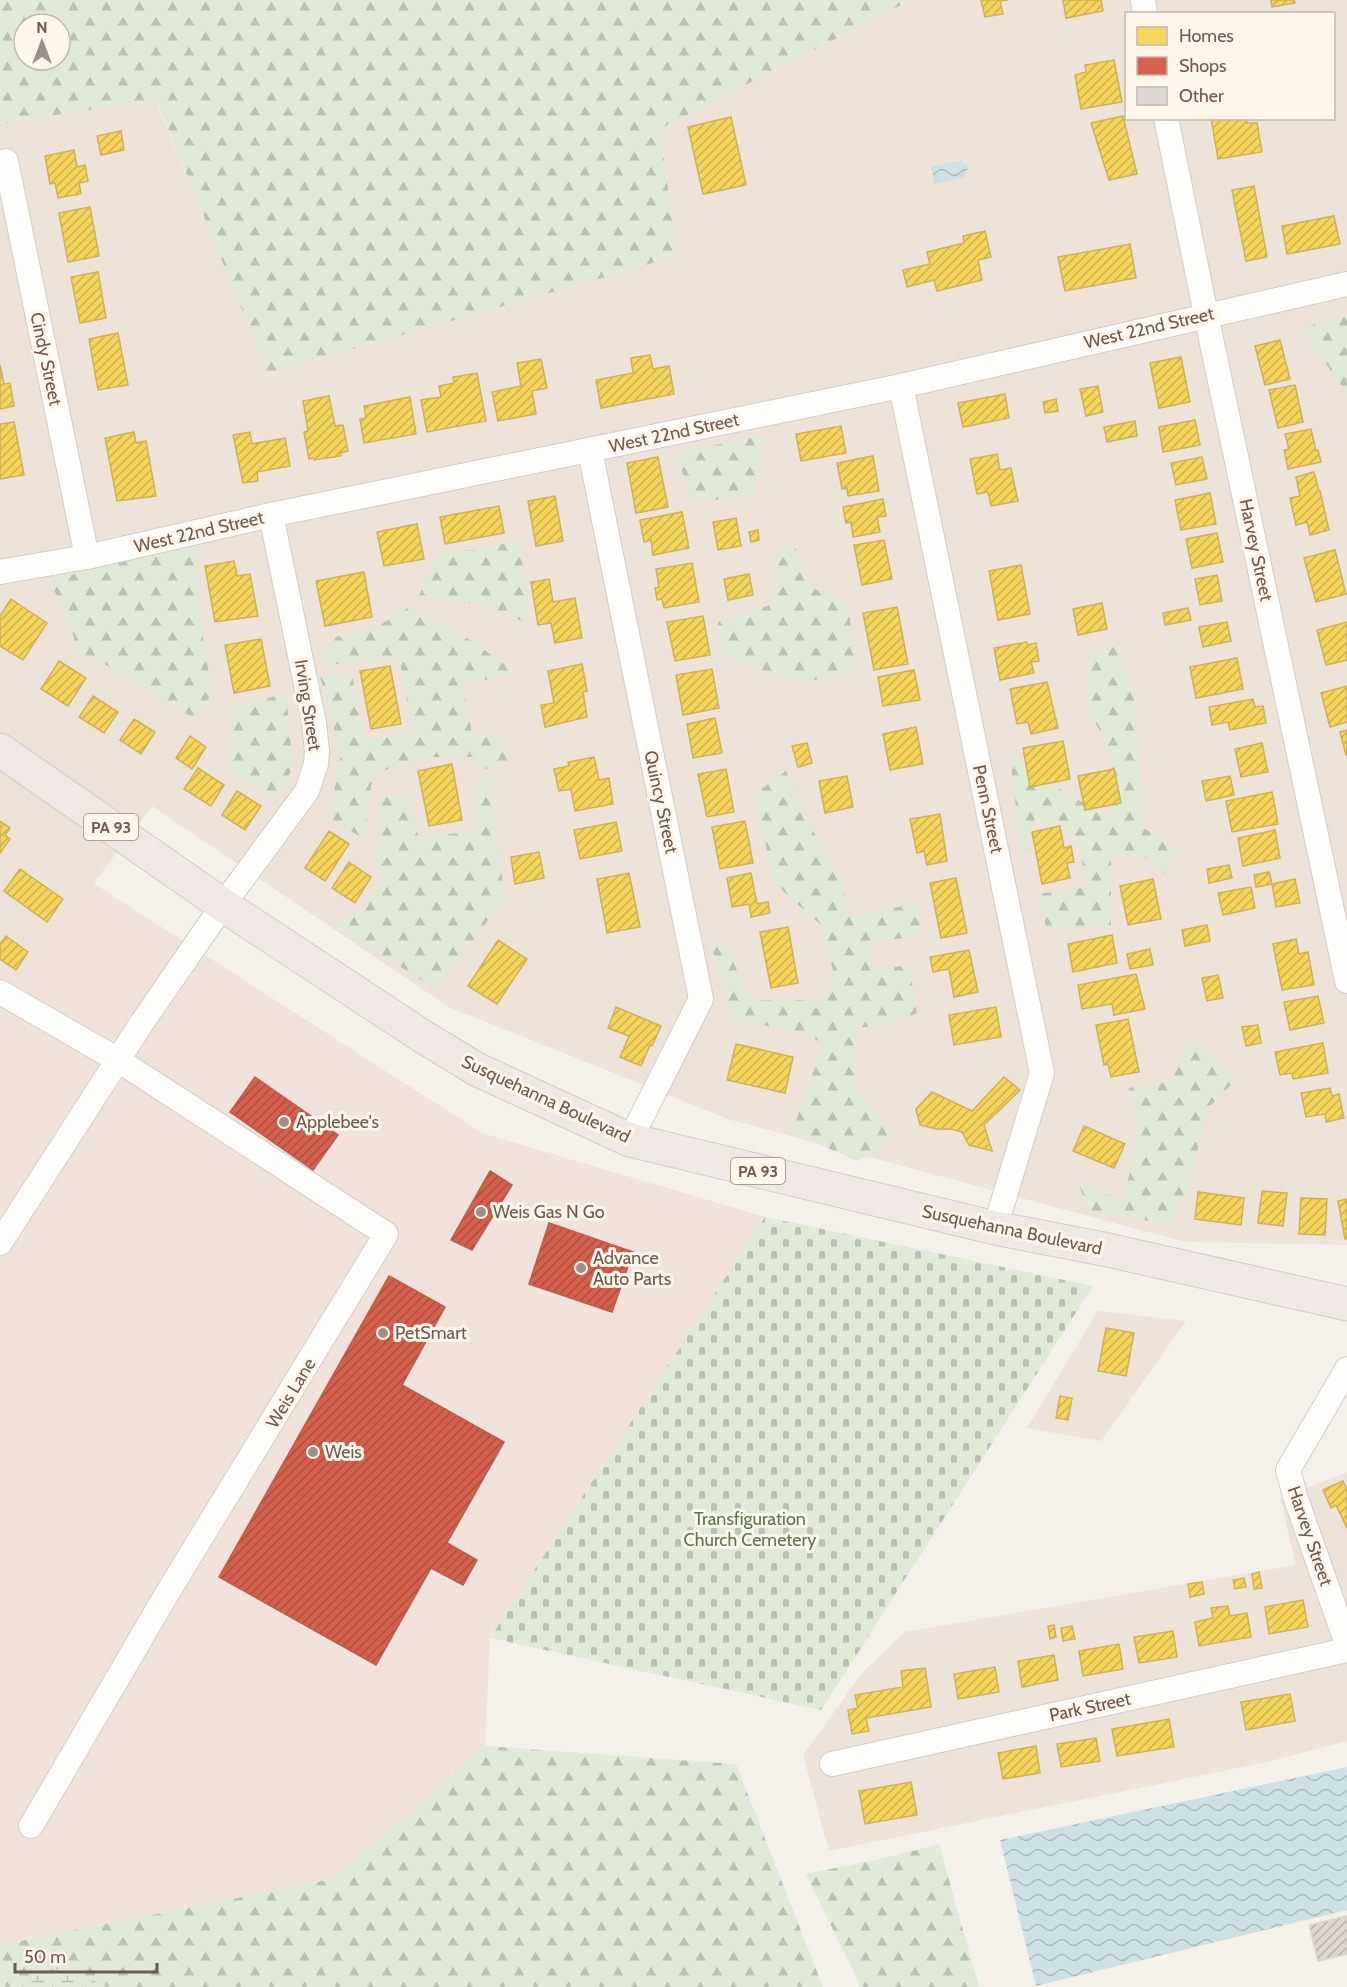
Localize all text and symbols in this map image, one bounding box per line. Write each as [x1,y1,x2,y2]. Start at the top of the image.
north arrow [12,12,72,72]
legend [1125,12,1335,120]
text: N [36,18,48,37]
text: Homes [1179,25,1234,47]
text: Shops [1179,55,1227,77]
text: Other [1179,85,1224,107]
street label: West 22nd Street [1082,302,1216,354]
street label: Cindy Street [25,310,67,408]
street label: West 22nd Street [607,408,741,458]
street label: Harvey Street [1234,497,1278,603]
street label: West 22nd Street [132,506,266,558]
street label: Irving Street [290,658,326,752]
street label: Quincy Street [639,749,683,855]
street label: Penn Street [968,763,1008,855]
road number: PA 93 [84,814,138,840]
street label: Susquehanna Boulevard [458,1050,634,1148]
place label: Applebee's [296,1111,379,1133]
marker: Applebee's [277,1115,291,1129]
road number: PA 93 [731,1158,785,1184]
street label: Susquehanna Boulevard [920,1200,1104,1260]
place label: Weis Gas N Go [493,1201,605,1223]
marker: Weis Gas N Go [474,1205,488,1219]
place label: Advance Auto Parts [593,1247,671,1290]
marker: Advance Auto Parts [574,1261,588,1275]
place label: PetSmart [395,1322,467,1344]
marker: PetSmart [376,1326,390,1340]
street label: Weis Lane [262,1354,320,1432]
place label: Weis [325,1441,362,1463]
marker: Weis [306,1445,320,1459]
street label: Harvey Street [1283,1483,1337,1589]
park label: Transfiguration Church Cemetery [684,1508,816,1551]
street label: Park Street [1047,1688,1133,1726]
scale bar [15,1936,158,1974]
text: 50 m [24,1946,66,1968]

